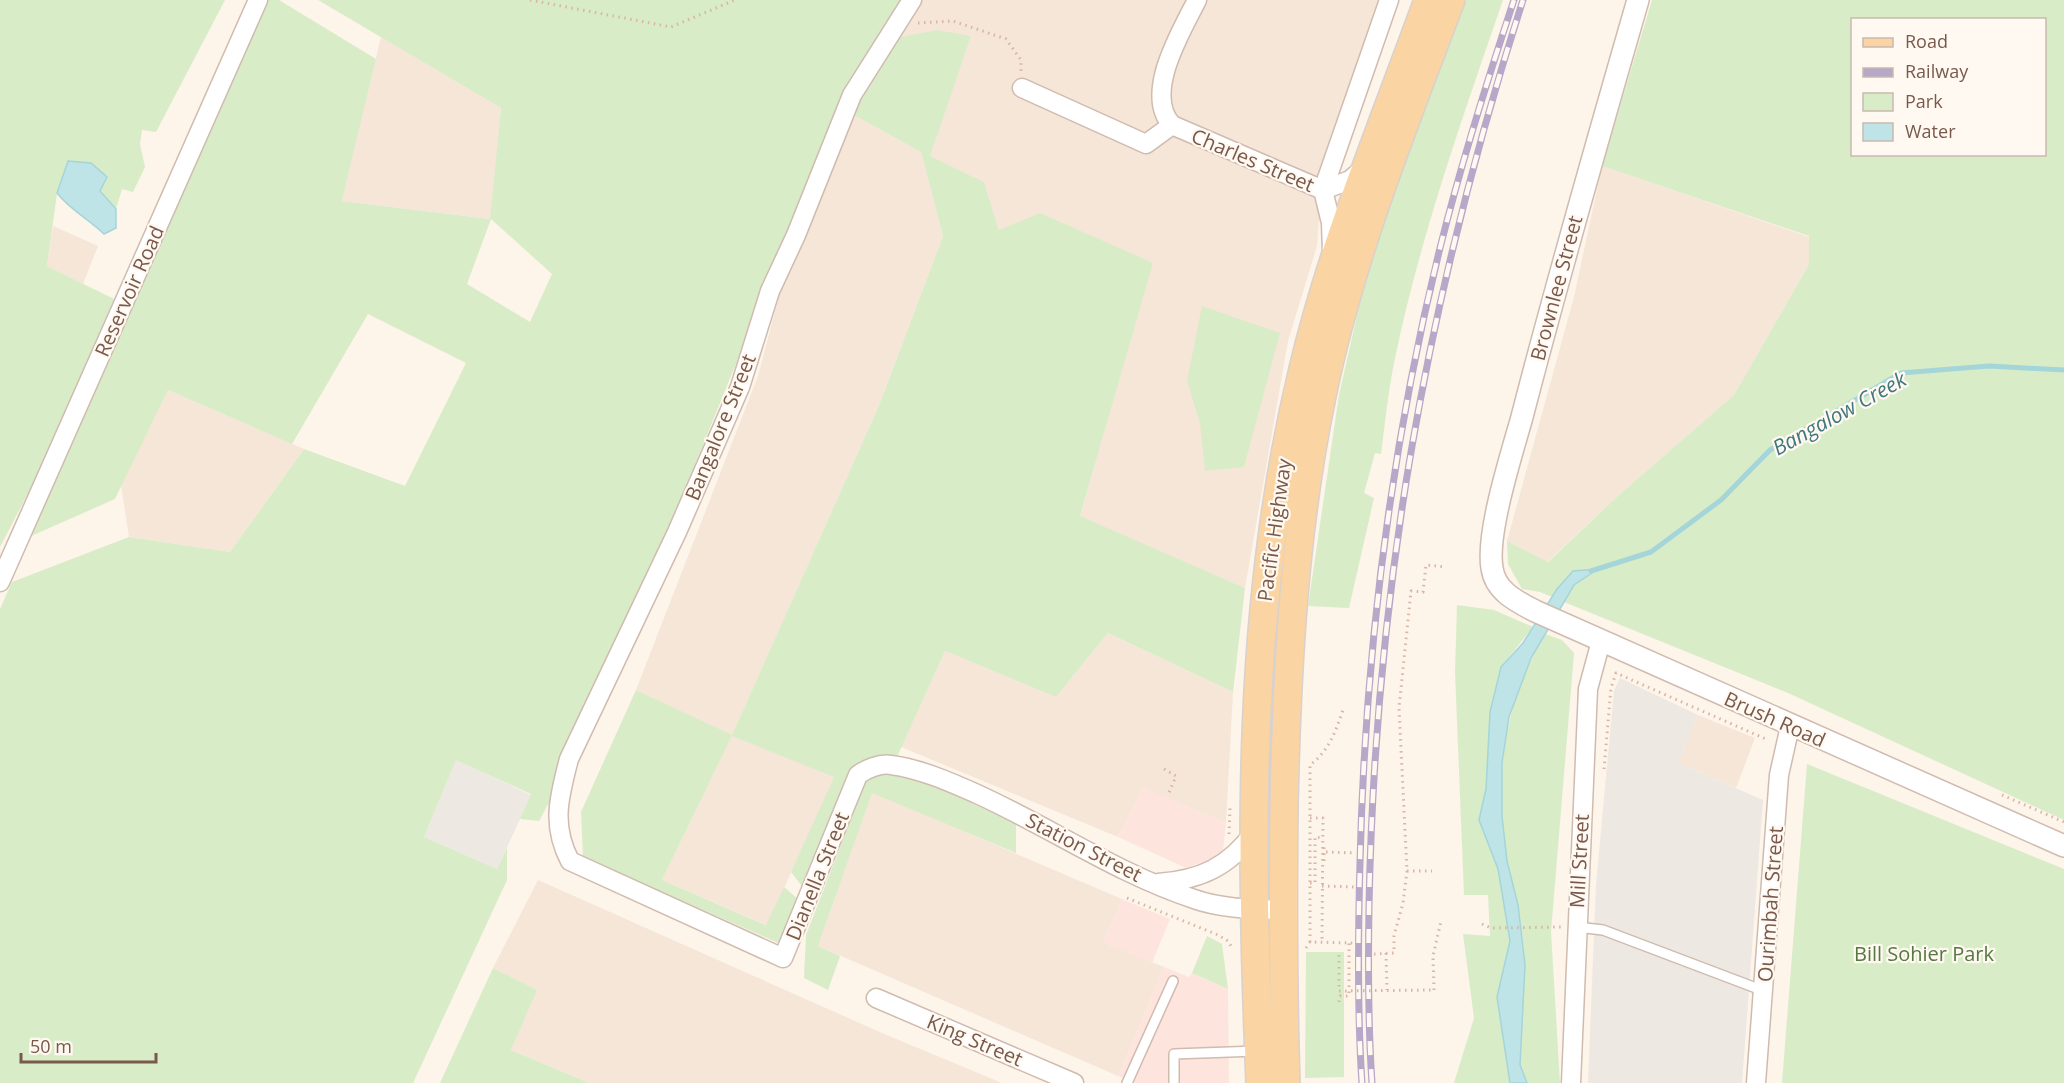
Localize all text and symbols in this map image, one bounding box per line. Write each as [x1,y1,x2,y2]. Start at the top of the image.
legend [1851,18,2046,156]
text: Road [1905,29,1948,53]
text: Railway [1905,59,1969,83]
text: Park [1905,89,1943,113]
text: Water [1905,119,1956,143]
street label: Charles Street [1187,122,1319,198]
street label: Brownlee Street [1524,212,1588,364]
street label: Reservoir Road [88,221,170,361]
street label: Bangalore Street [678,350,762,504]
water label: Bangalow Creek [1767,364,1911,461]
street label: Pacific Highway [1251,456,1298,603]
street label: Brush Road [1720,685,1830,753]
street label: Station Street [1021,806,1147,888]
street label: Dianella Street [779,808,855,944]
street label: Mill Street [1563,813,1595,909]
street label: Ourimbah Street [1751,825,1789,983]
park label: Bill Sohier Park [1854,940,1994,967]
street label: King Street [923,1008,1027,1072]
scale bar [21,1026,156,1064]
text: 50 m [30,1034,72,1058]

